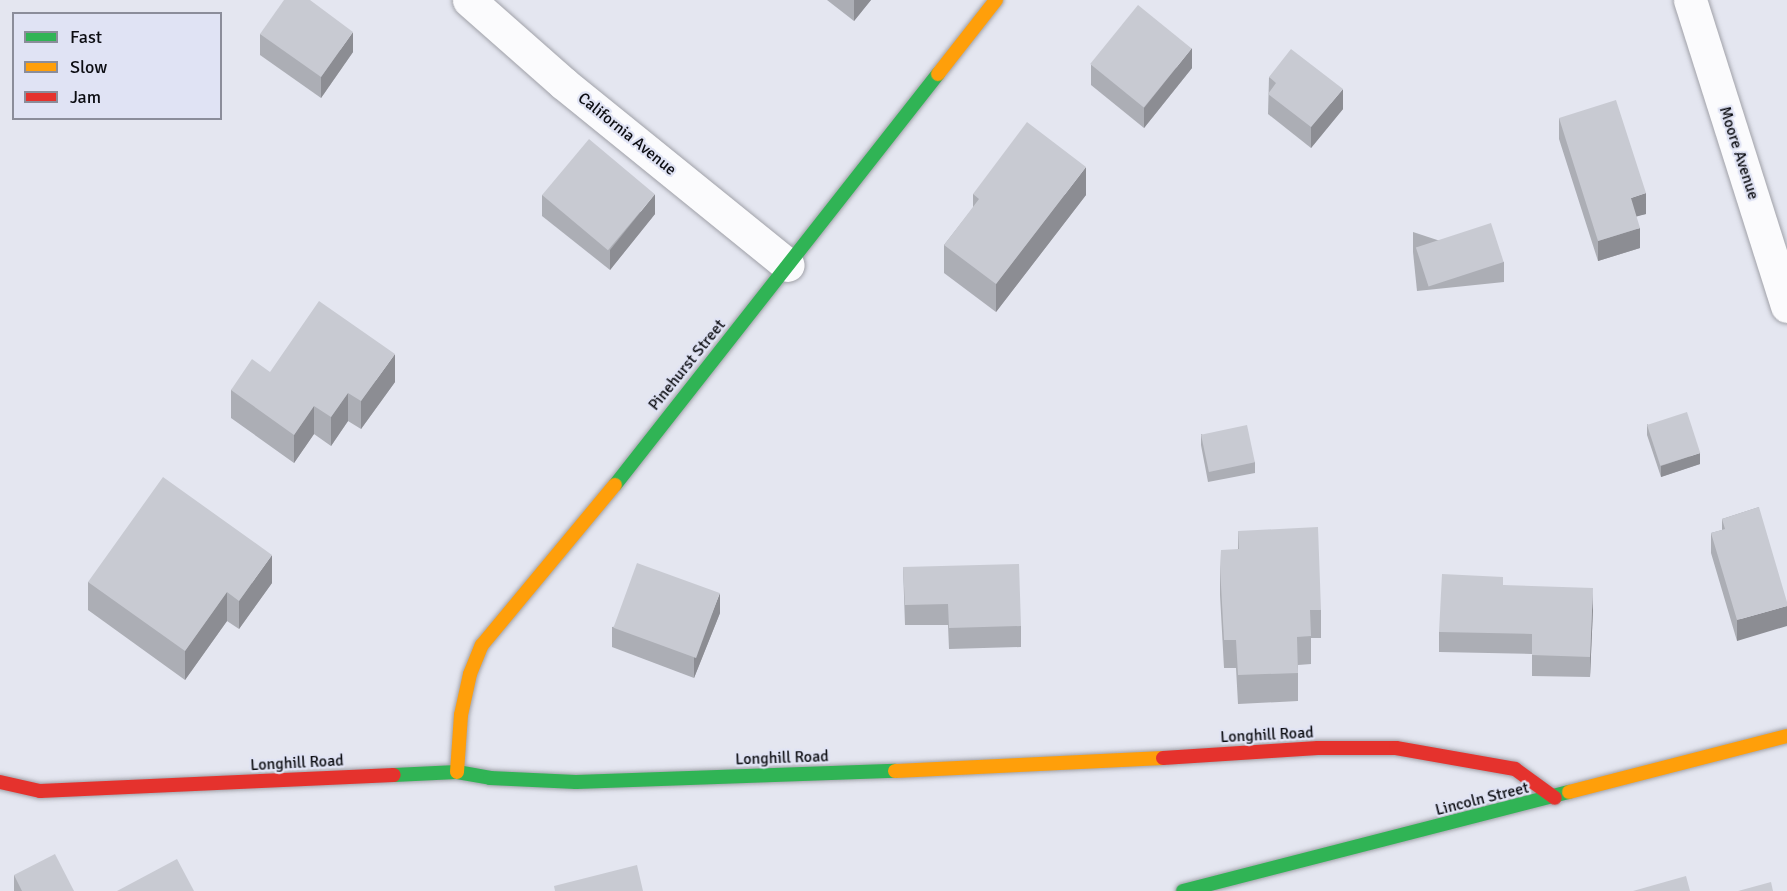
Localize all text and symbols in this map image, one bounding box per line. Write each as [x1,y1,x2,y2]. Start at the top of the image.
legend [12,12,222,120]
text: Fast [70,26,102,48]
text: Slow [70,56,107,78]
text: Jam [70,86,101,108]
street label: California Avenue [574,89,680,179]
street label: Moore Avenue [1715,104,1763,202]
street label: Pinehurst Street [645,316,729,414]
street label: Longhill Road [1220,723,1314,747]
street label: Longhill Road [735,747,829,769]
street label: Longhill Road [250,751,344,775]
street label: Lincoln Street [1433,778,1531,820]

